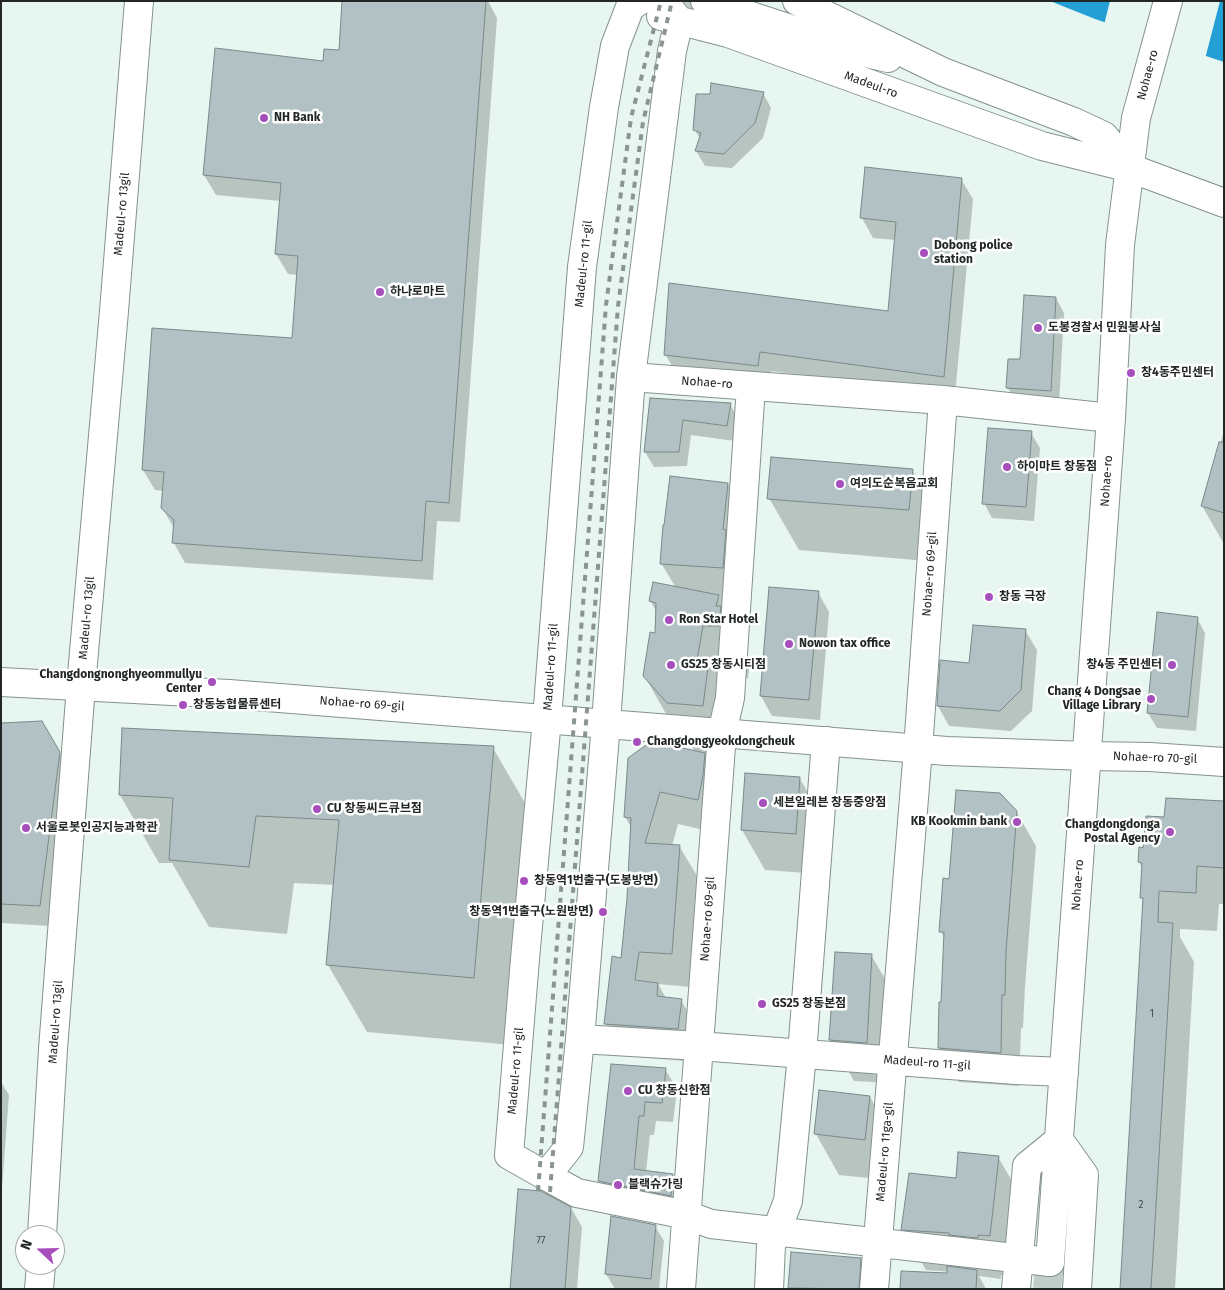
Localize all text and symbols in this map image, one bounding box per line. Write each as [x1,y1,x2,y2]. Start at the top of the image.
street label: Nohae-ro [1134,48,1162,102]
street label: Madeul-ro [842,69,900,101]
place label: NH Bank [274,111,320,125]
marker: NH Bank [258,112,270,124]
street label: Madeul-ro 13gil [111,172,133,256]
street label: Madeul-ro 11-gil [572,220,596,308]
place label: Dobong police station [934,239,1013,267]
marker: Dobong police station [918,247,930,259]
place label: 하나로마트 [390,285,445,299]
marker: 하나로마트 [374,286,386,298]
place label: 도봉경찰서 민원봉사실 [1048,321,1161,335]
marker: 도봉경찰서 민원봉사실 [1032,322,1044,334]
place label: 창4동주민센터 [1141,366,1214,380]
marker: 창4동주민센터 [1125,367,1137,379]
street label: Nohae-ro [681,374,733,392]
street label: Nohae-ro [1098,455,1116,507]
place label: 하이마트 창동점 [1017,460,1097,474]
marker: 하이마트 창동점 [1001,461,1013,473]
place label: 여의도순복음교회 [850,477,938,491]
marker: 여의도순복음교회 [834,478,846,490]
street label: Nohae-ro 69-gil [920,531,940,617]
street label: Madeul-ro 13gil [76,576,98,660]
place label: 창동 극장 [999,590,1046,604]
marker: 창동 극장 [983,591,995,603]
place label: Ron Star Hotel [679,613,758,627]
marker: Ron Star Hotel [663,614,675,626]
street label: Madeul-ro 11-gil [541,623,561,711]
place label: Nowon tax office [799,637,890,651]
marker: Nowon tax office [783,638,795,650]
place label: GS25 창동시티점 [681,658,766,672]
place label: 창4동 주민센터 [1086,658,1162,672]
marker: GS25 창동시티점 [665,659,677,671]
marker: 창4동 주민센터 [1166,659,1178,671]
place label: Changdongnonghyeommullyu Center [39,668,202,696]
marker: Changdongnonghyeommullyu Center [206,676,218,688]
place label: Chang 4 Dongsae Village Library [1048,685,1141,713]
marker: Chang 4 Dongsae Village Library [1145,693,1157,705]
street label: Nohae-ro 69-gil [319,694,405,714]
place label: 창동농협물류센터 [193,698,281,712]
marker: 창동농협물류센터 [177,699,189,711]
place label: Changdongyeokdongcheuk [647,735,795,749]
marker: Changdongyeokdongcheuk [631,736,643,748]
street label: Nohae-ro 70-gil [1113,749,1197,767]
place label: 세븐일레븐 창동중앙점 [773,796,886,810]
marker: 세븐일레븐 창동중앙점 [757,797,769,809]
place label: CU 창동씨드큐브점 [327,802,422,816]
marker: CU 창동씨드큐브점 [311,803,323,815]
place label: KB Kookmin bank [911,815,1007,829]
marker: KB Kookmin bank [1011,816,1023,828]
place label: Changdongdonga Postal Agency [1065,818,1160,846]
place label: 서울로봇인공지능과학관 [36,821,157,835]
marker: 서울로봇인공지능과학관 [20,822,32,834]
marker: Changdongdonga Postal Agency [1164,826,1176,838]
street label: Nohae-ro [1069,859,1087,911]
place label: 창동역1번출구(도봉방면) [534,874,658,888]
marker: 창동역1번출구(도봉방면) [518,875,530,887]
street label: Nohae-ro 69-gil [698,876,718,962]
place label: 창동역1번출구(노원방면) [469,905,593,919]
marker: 창동역1번출구(노원방면) [597,906,609,918]
street label: Madeul-ro 13gil [46,980,66,1064]
place label: GS25 창동본점 [772,997,846,1011]
marker: GS25 창동본점 [756,998,768,1010]
house number: 1 [1150,1008,1154,1020]
street label: Madeul-ro 11-gil [505,1027,527,1115]
street label: Madeul-ro 11-gil [883,1053,971,1073]
place label: CU 창동신한점 [638,1084,711,1098]
marker: CU 창동신한점 [622,1085,634,1097]
street label: Madeul-ro 11ga-gil [873,1102,897,1202]
place label: 블랙슈가링 [628,1178,683,1192]
marker: 블랙슈가링 [612,1179,624,1191]
house number: 2 [1139,1199,1143,1211]
north arrow [15,1225,65,1275]
house number: 77 [537,1235,545,1247]
text: N [17,1237,36,1252]

